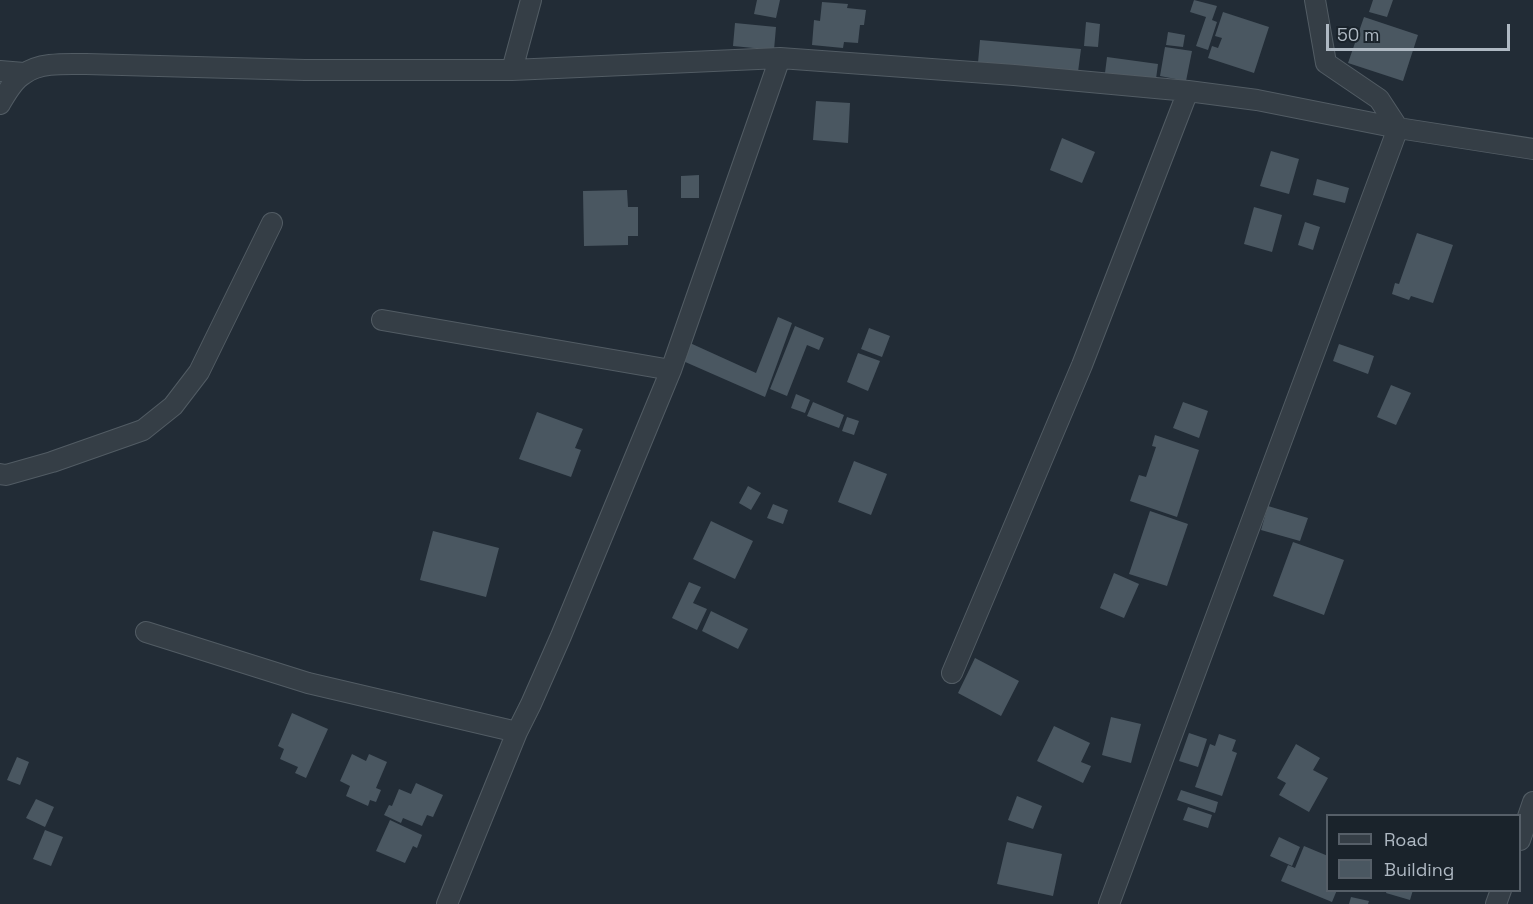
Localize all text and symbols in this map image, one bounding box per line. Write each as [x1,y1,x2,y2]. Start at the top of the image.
scale bar [1329,12,1514,50]
text: 50 m [1337,23,1379,46]
legend [1326,814,1521,892]
text: Road [1384,828,1428,851]
text: Building [1384,858,1454,881]

